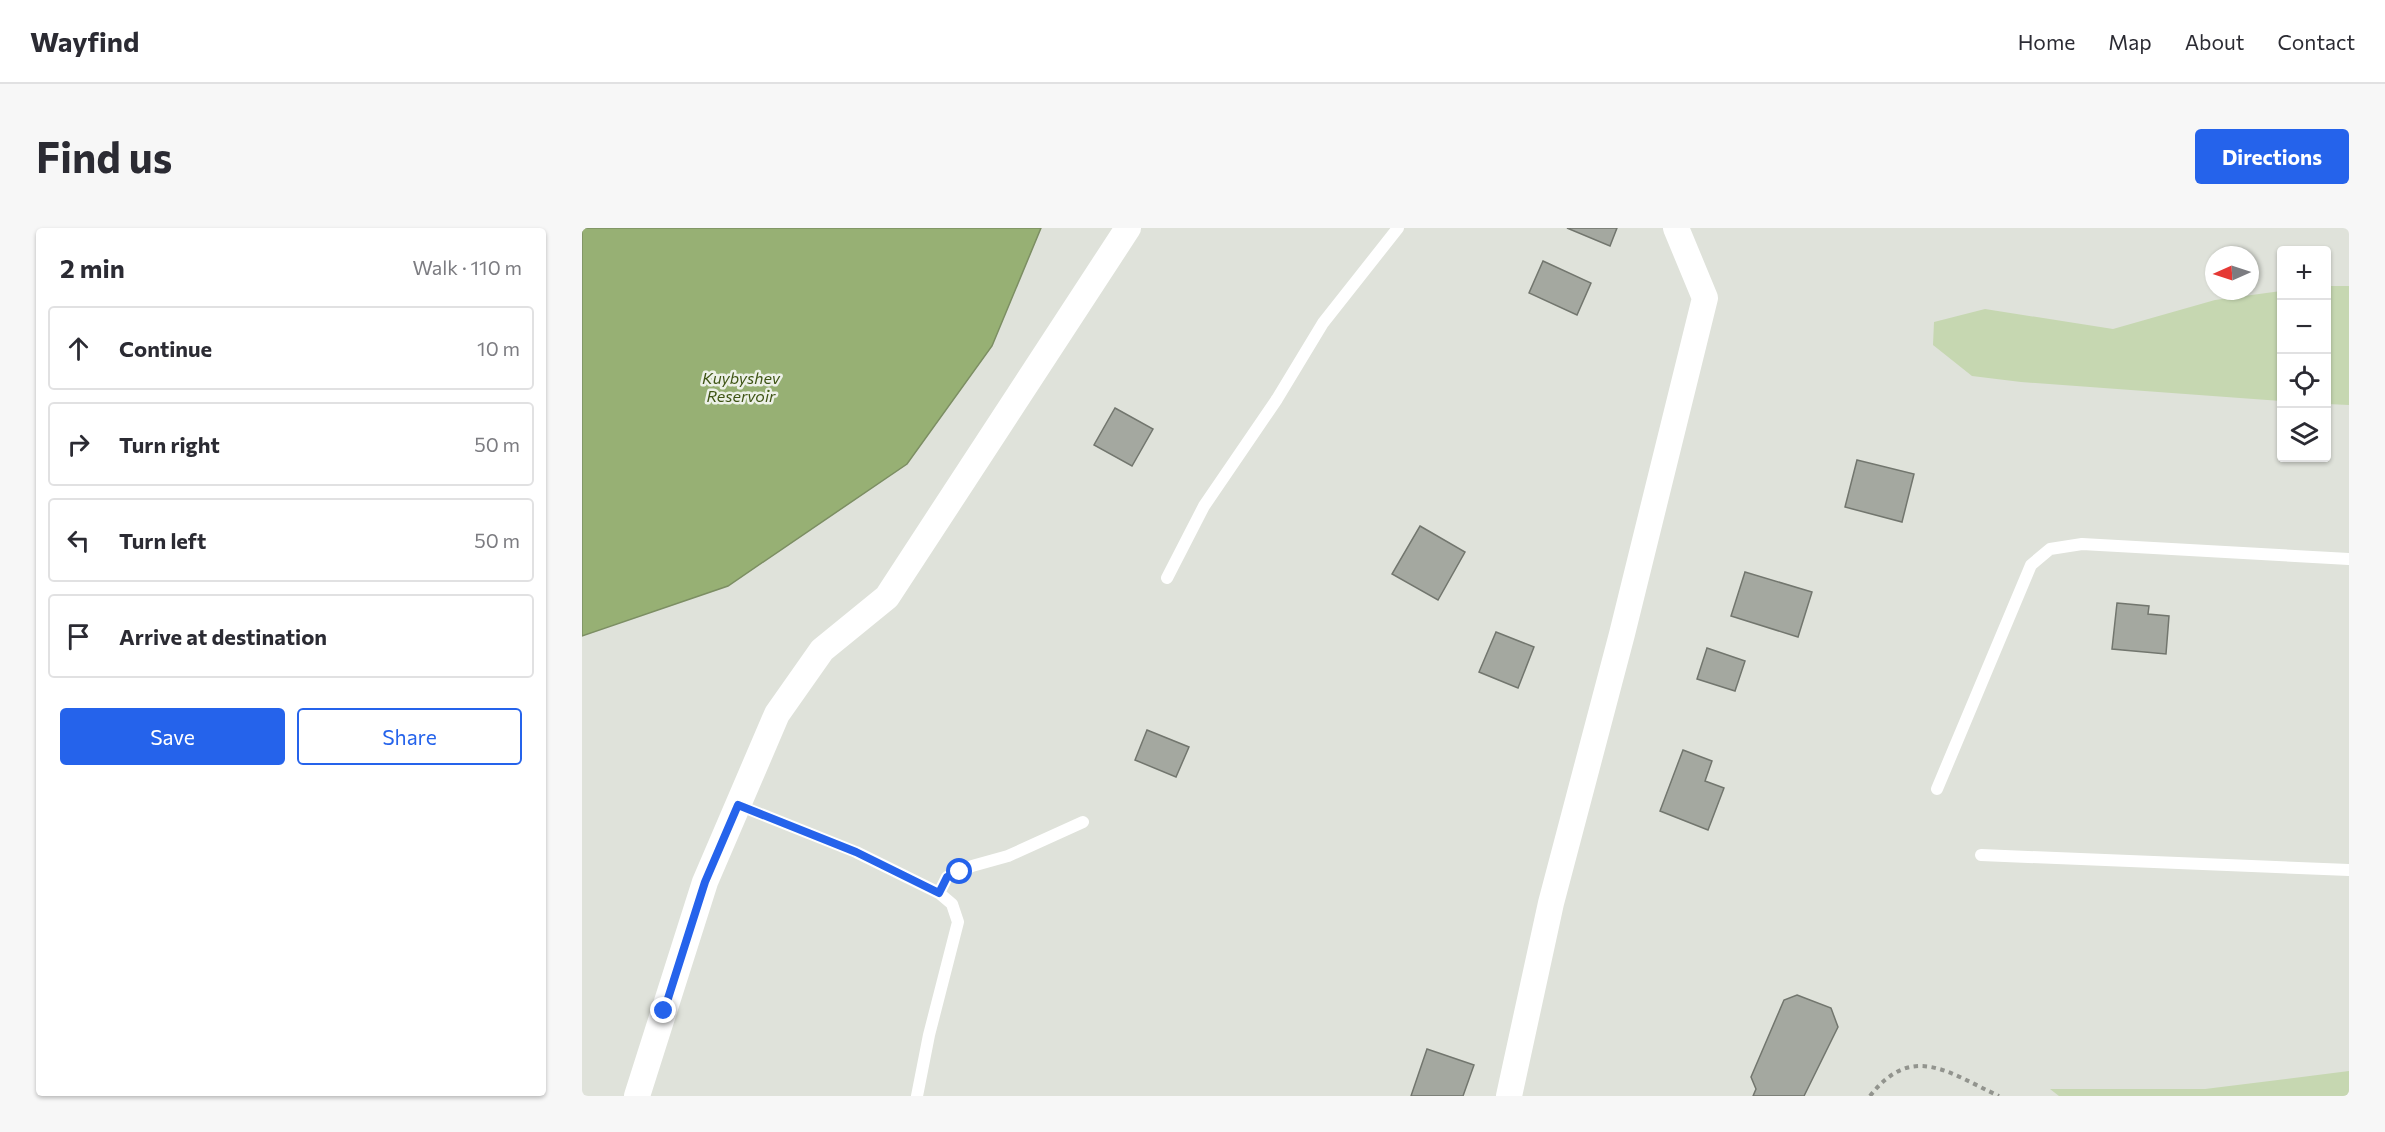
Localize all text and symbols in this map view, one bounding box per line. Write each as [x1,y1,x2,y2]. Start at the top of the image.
text: Wayfind [30,24,139,58]
text: Home [2018,29,2075,54]
text: Map [2108,29,2152,54]
text: About [2185,29,2244,54]
text: Contact [2277,29,2355,54]
button: Directions [2195,129,2349,184]
text: Find us [36,130,172,182]
north arrow [2205,246,2259,300]
map controls [2277,246,2331,462]
button: + [2277,246,2331,300]
text: 2 min [60,252,125,283]
text: Walk · 110 m [412,255,522,279]
button: − [2277,300,2331,354]
icon: ahead [62,332,95,365]
text: Continue [119,335,212,362]
text: 10 m [477,336,520,360]
button: locate [2277,354,2331,408]
water label: Kuybyshev Reservoir [702,368,781,405]
button: layers [2277,408,2331,462]
icon: right [62,428,95,461]
text: Turn right [119,431,220,458]
text: 50 m [474,432,520,456]
icon: left [62,524,95,557]
text: Turn left [119,527,206,554]
text: 50 m [474,528,520,552]
icon: arrive [62,620,95,653]
text: Arrive at destination [119,623,327,650]
button: Save [60,708,285,765]
button: Share [297,708,522,765]
route start [946,858,972,884]
route end [650,997,676,1023]

